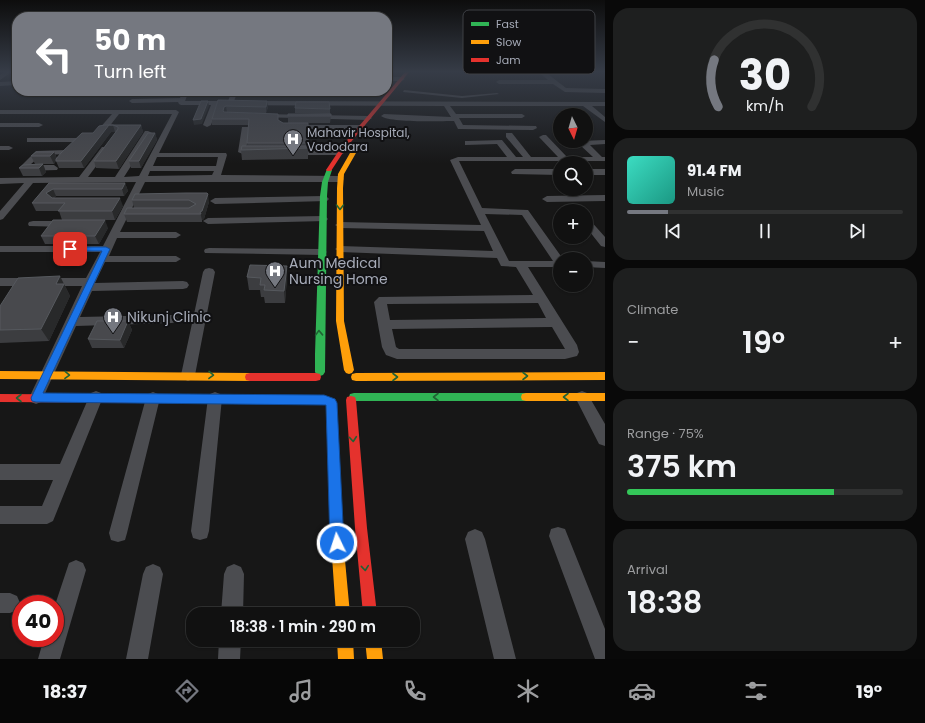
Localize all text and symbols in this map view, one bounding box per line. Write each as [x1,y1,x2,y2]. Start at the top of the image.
legend [463,10,595,74]
text: Fast [496,16,519,32]
text: 50 m [94,21,166,60]
icon: left [28,28,80,80]
text: Slow [496,34,521,50]
text: 30 [739,46,791,105]
text: Jam [496,52,521,68]
text: Turn left [94,59,166,84]
text: km/h [746,96,784,116]
north arrow [553,108,593,148]
map controls [553,108,593,292]
place label: Mahavir Hospital, Vadodara [307,124,410,155]
hospital icon: Mahavir Hospital, Vadodara [282,128,304,156]
button: search [553,156,593,196]
text: 91.4 FM [687,160,741,181]
text: Music [687,182,724,201]
one-way arrow [336,204,344,210]
button: + [553,204,593,244]
icon: previous [662,220,684,242]
icon: pause [754,220,776,242]
icon: next [846,220,868,242]
pin [53,232,87,266]
icon: arrive [59,238,81,260]
button: − [553,252,593,292]
place label: Aum Medical Nursing Home [289,253,388,289]
hospital icon: Aum Medical Nursing Home [264,260,286,288]
text: Climate [627,300,678,319]
hospital icon: Nikunj Clinic [102,306,124,334]
place label: Nikunj Clinic [127,307,211,327]
text: 19° [742,321,785,364]
text: − [627,327,639,358]
text: + [888,327,903,358]
one-way arrow [315,330,323,336]
one-way arrow [64,371,70,379]
one-way arrow [208,371,214,379]
one-way arrow [522,372,528,380]
one-way arrow [392,373,398,381]
one-way arrow [433,393,439,401]
one-way arrow [563,393,569,401]
one-way arrow [16,394,22,402]
text: Range · 75% [627,424,704,443]
one-way arrow [349,436,358,442]
text: 375 km [627,445,737,488]
position arrow [316,522,358,564]
text: Arrival [627,560,668,579]
one-way arrow [360,565,369,571]
text: 18:38 [627,581,702,624]
speed limit sign: 40 [12,595,64,647]
text: 18:38 · 1 min · 290 m [230,616,376,637]
icon: directions [173,677,201,705]
icon: music [287,677,315,705]
icon: phone [401,677,429,705]
icon: climate [514,677,542,705]
icon: car [628,677,656,705]
icon: filters [742,677,770,705]
text: 18:37 [43,679,87,704]
text: 19° [856,679,882,704]

